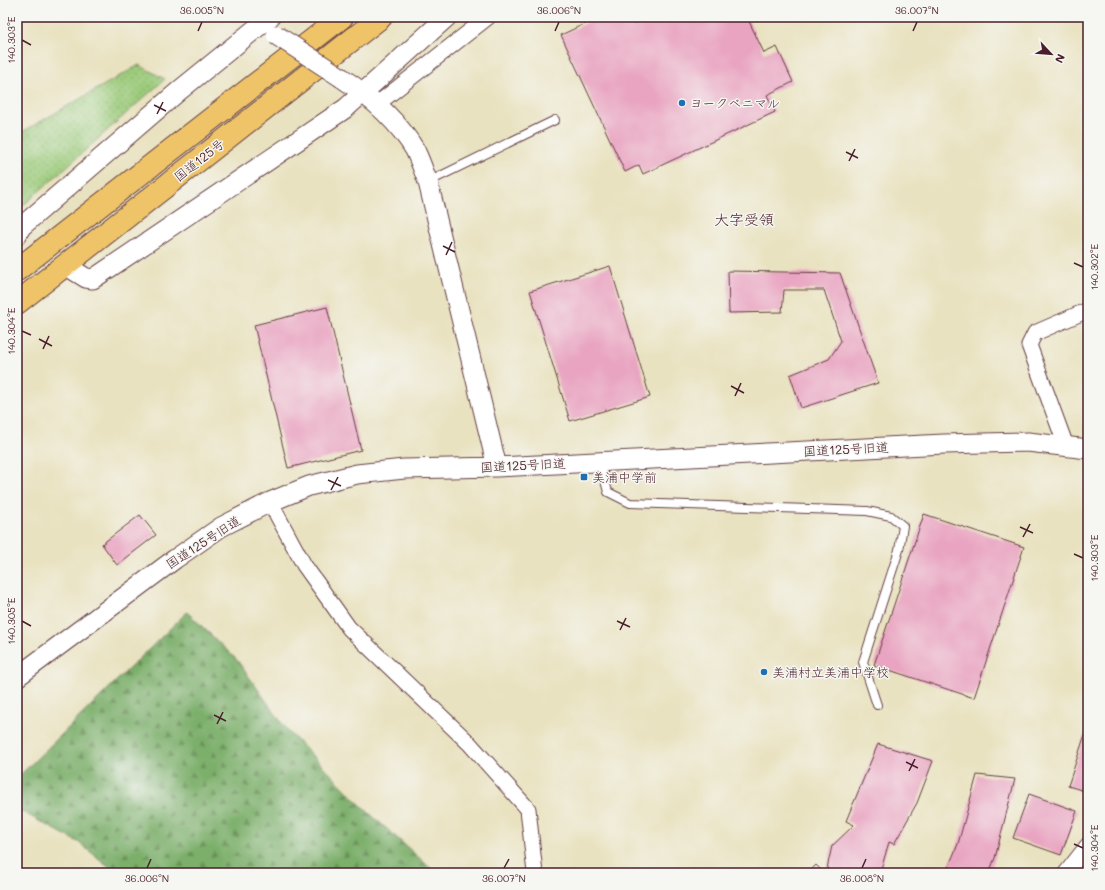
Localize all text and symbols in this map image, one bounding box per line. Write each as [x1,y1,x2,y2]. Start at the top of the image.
text: 36.005°N [180,3,224,17]
text: 36.006°N [537,3,581,17]
text: 36.007°N [895,3,939,17]
text: 140.303°E [4,16,18,63]
north arrow [1031,34,1071,74]
text: N [1052,52,1069,66]
place label: ヨークベニマル [690,94,780,111]
marker: ヨークベニマル [677,98,687,108]
street label: 国道125号 [170,135,227,185]
district label: 大字受領 [714,209,774,229]
text: 140.302°E [1087,243,1101,290]
text: 140.304°E [4,307,18,354]
street label: 国道125号旧道 [803,438,889,459]
street label: 国道125号旧道 [480,454,566,475]
place label: 美浦中学前 [592,468,657,485]
marker: 美浦中学前 [579,472,589,482]
street label: 国道125号旧道 [162,511,243,572]
text: 140.303°E [1087,534,1101,581]
text: 140.305°E [4,597,18,644]
place label: 美浦村立美浦中学校 [772,663,889,680]
marker: 美浦村立美浦中学校 [759,667,769,677]
text: 140.304°E [1087,824,1101,871]
text: 36.006°N [125,871,169,885]
text: 36.007°N [482,871,526,885]
text: 36.008°N [840,871,884,885]

